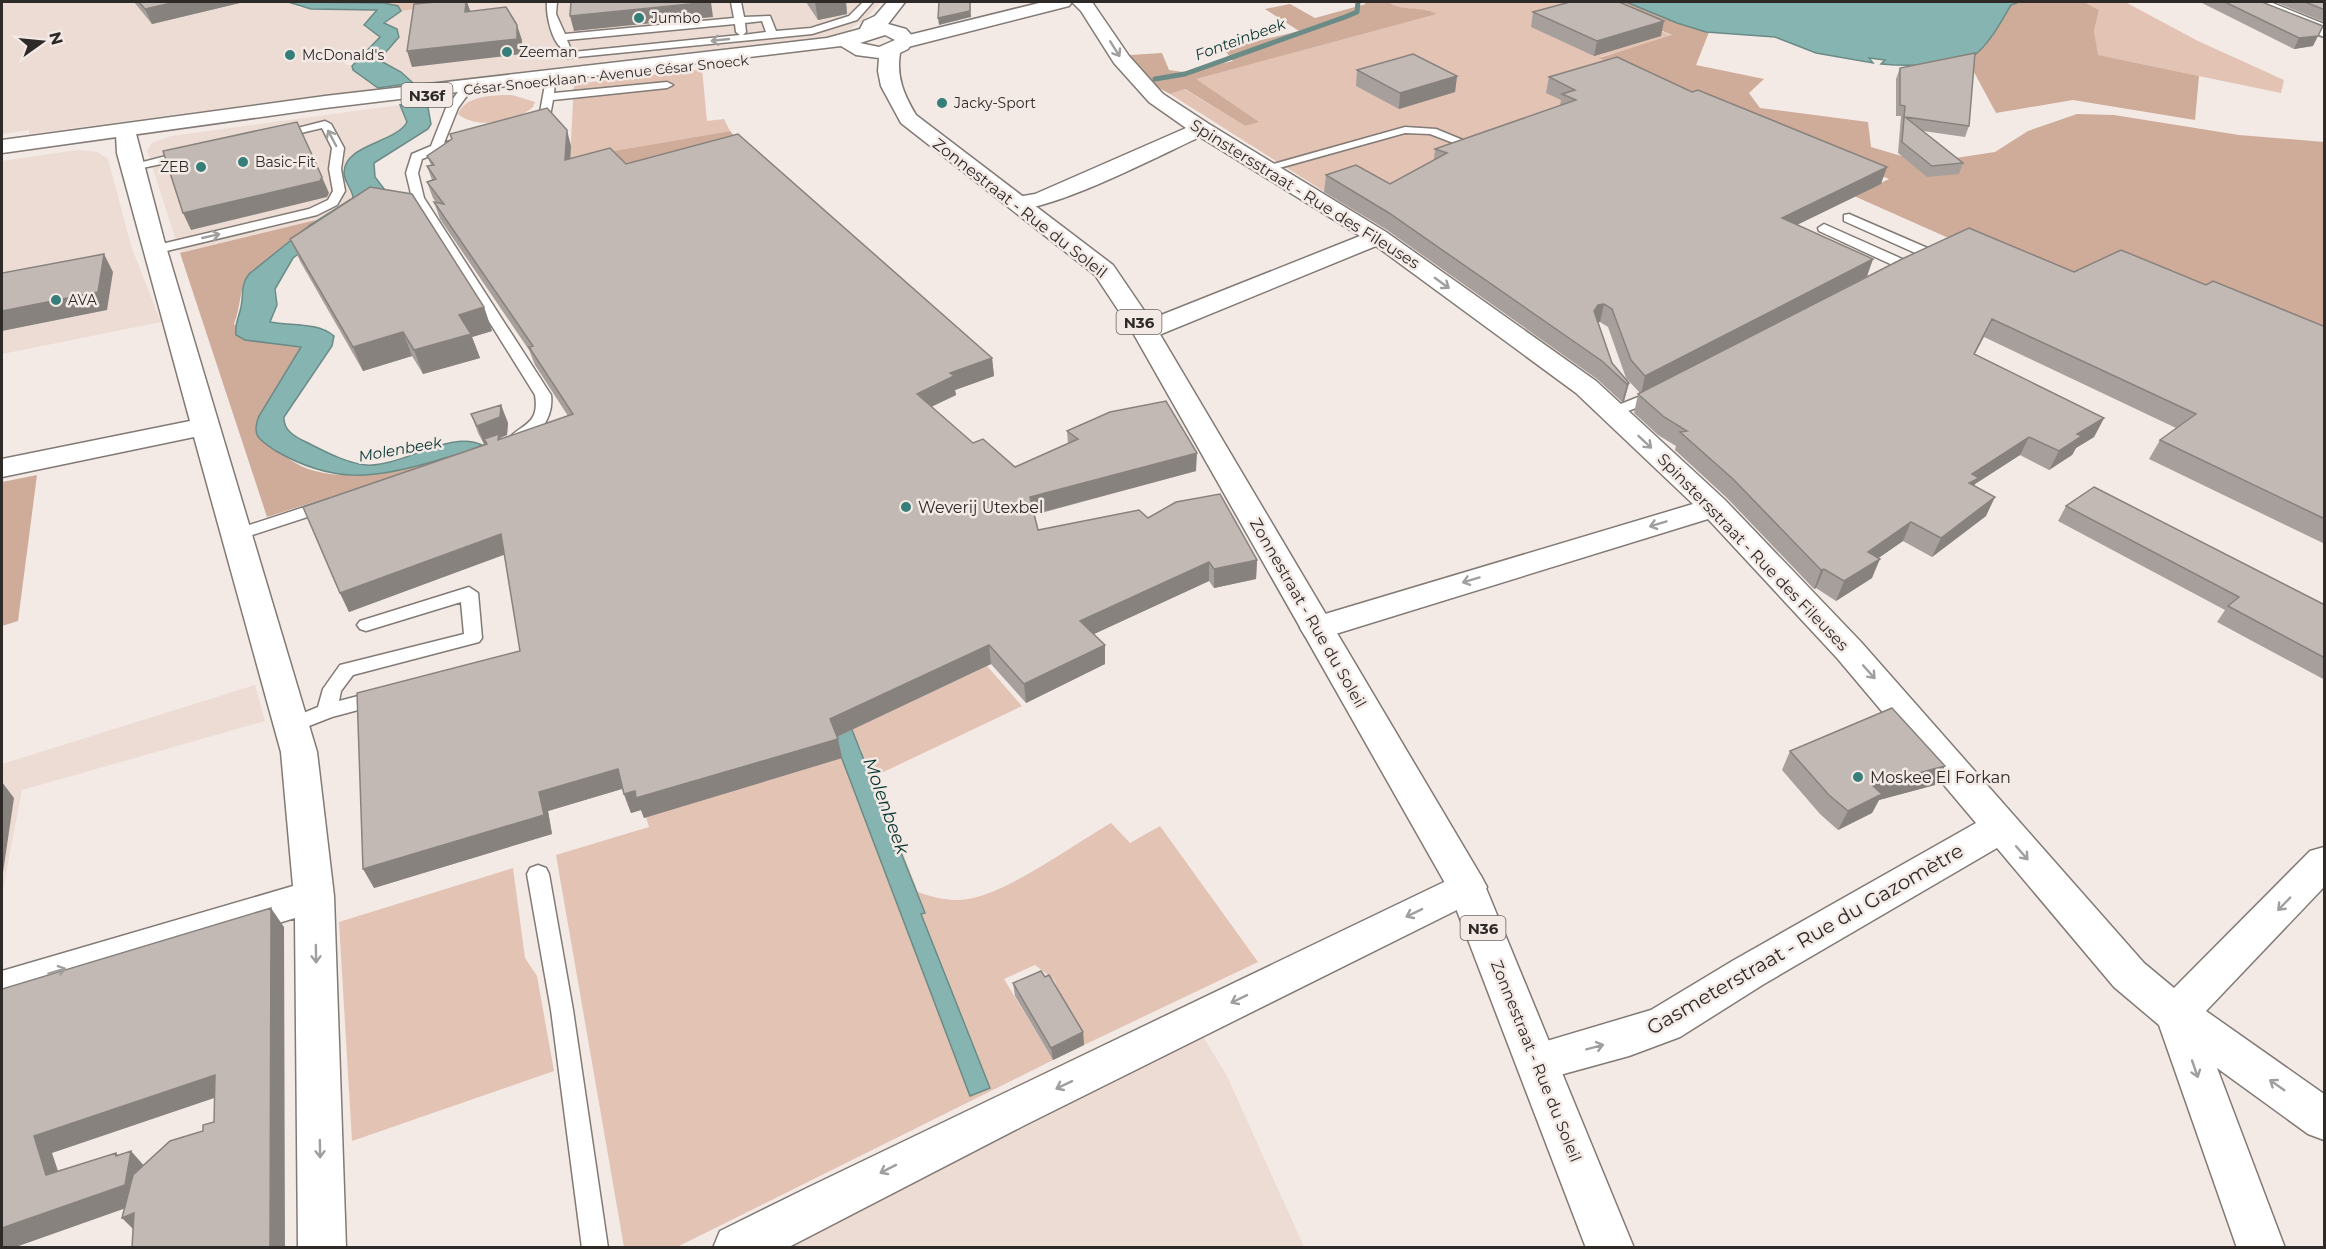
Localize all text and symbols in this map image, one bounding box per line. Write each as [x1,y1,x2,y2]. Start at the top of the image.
place label: Jumbo [650,9,701,27]
marker: Jumbo [632,11,646,25]
north arrow [12,12,72,72]
water label: Fonteinbeek [1192,13,1289,64]
text: N [45,30,67,47]
one-way arrow [710,35,730,46]
one-way arrow [1109,40,1121,57]
place label: Zeeman [519,43,577,61]
marker: Zeeman [500,45,514,59]
place label: McDonald's [302,46,384,64]
marker: McDonald's [283,48,297,62]
street label: César Snoecklaan - Avenue César Snoeck [462,51,750,99]
road number: N36f [402,83,452,107]
place label: Jacky-Sport [953,94,1036,112]
marker: Jacky-Sport [935,96,949,110]
street label: Spinstersstraat - Rue des Fileuses [1187,115,1423,273]
one-way arrow [326,129,337,147]
street label: Zonnestraat - Rue du Soleil [929,134,1111,282]
place label: Basic-Fit [255,153,316,171]
marker: Basic-Fit [236,155,250,169]
place label: ZEB [160,158,189,176]
marker: ZEB [194,160,208,174]
one-way arrow [201,230,220,242]
one-way arrow [1433,277,1450,289]
place label: AVA [68,291,98,309]
marker: AVA [49,293,63,307]
road number: N36 [1116,310,1162,334]
water label: Molenbeek [357,432,444,466]
one-way arrow [1637,435,1652,449]
street label: Spinstersstraat - Rue des Fileuses [1654,449,1853,655]
place label: Weverij Utexbel [918,498,1043,517]
marker: Weverij Utexbel [899,500,913,514]
street label: Zonnestraat - Rue du Soleil [1246,515,1370,711]
one-way arrow [1649,519,1668,530]
one-way arrow [1462,576,1481,587]
one-way arrow [1862,664,1876,679]
water label: Molenbeek [858,755,914,858]
place label: Moskee El Forkan [1870,768,2011,787]
marker: Moskee El Forkan [1851,770,1865,784]
street label: Gasmeterstraat - Rue du Gazomètre [1642,838,1968,1040]
one-way arrow [2015,845,2029,860]
one-way arrow [2276,897,2291,912]
one-way arrow [1406,908,1424,919]
road number: N36 [1460,916,1506,940]
one-way arrow [310,944,321,964]
street label: Zonnestraat - Rue du Soleil [1487,957,1585,1165]
one-way arrow [47,965,66,976]
one-way arrow [1231,993,1249,1005]
one-way arrow [1585,1040,1604,1052]
one-way arrow [2191,1060,2202,1078]
one-way arrow [1056,1079,1074,1091]
one-way arrow [2269,1079,2285,1091]
one-way arrow [314,1139,325,1159]
one-way arrow [880,1164,898,1175]

